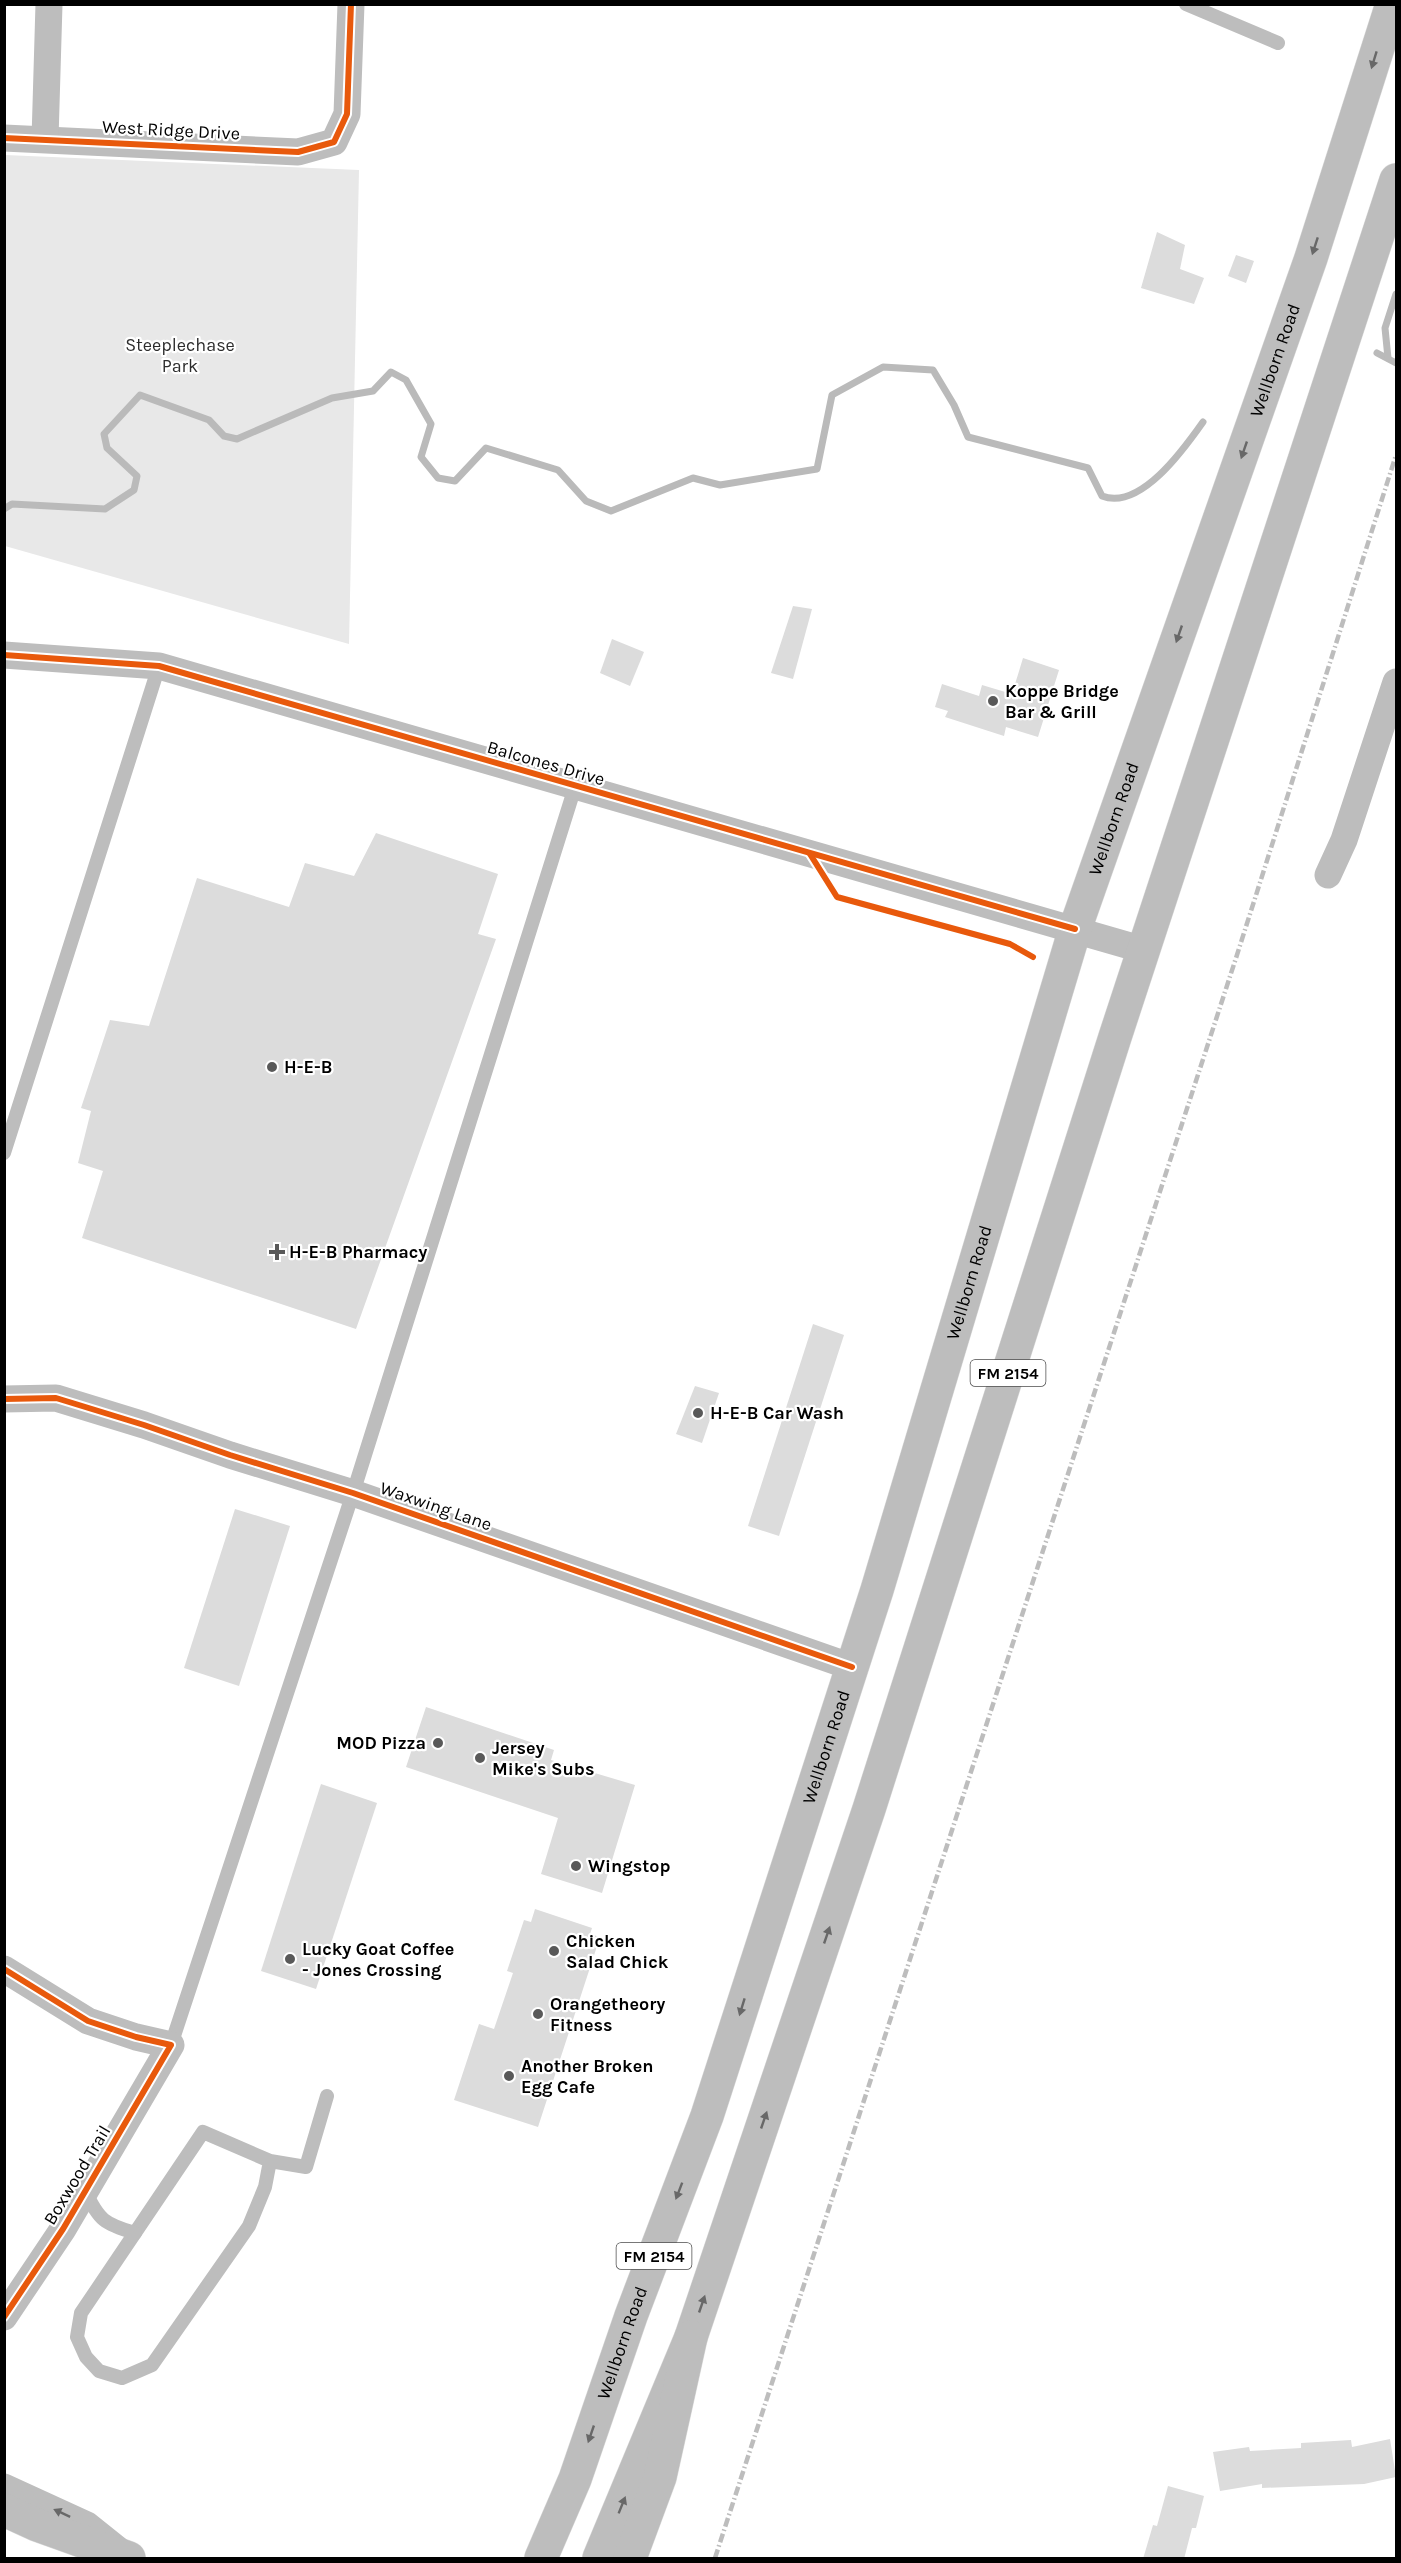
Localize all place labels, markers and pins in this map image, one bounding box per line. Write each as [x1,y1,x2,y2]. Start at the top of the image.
place label: Koppe Bridge Bar & Grill [1005,680,1119,723]
marker: Koppe Bridge Bar & Grill [986,694,1000,708]
place label: H-E-B [284,1056,332,1078]
marker: H-E-B [265,1060,279,1074]
place label: H-E-B Pharmacy [289,1241,427,1263]
marker: H-E-B Pharmacy [270,1245,284,1259]
place label: H-E-B Car Wash [710,1402,844,1424]
marker: H-E-B Car Wash [691,1406,705,1420]
place label: MOD Pizza [336,1732,426,1754]
marker: MOD Pizza [431,1736,445,1750]
place label: Jersey Mike's Subs [492,1737,594,1780]
marker: Jersey Mike's Subs [473,1751,487,1765]
place label: Wingstop [588,1855,670,1877]
marker: Wingstop [569,1859,583,1873]
place label: Chicken Salad Chick [566,1930,669,1973]
place label: Lucky Goat Coffee - Jones Crossing [302,1938,454,1981]
marker: Chicken Salad Chick [547,1944,561,1958]
marker: Lucky Goat Coffee - Jones Crossing [283,1952,297,1966]
place label: Orangetheory Fitness [550,1993,665,2036]
marker: Orangetheory Fitness [531,2007,545,2021]
place label: Another Broken Egg Cafe [521,2055,653,2098]
marker: Another Broken Egg Cafe [502,2069,516,2083]

